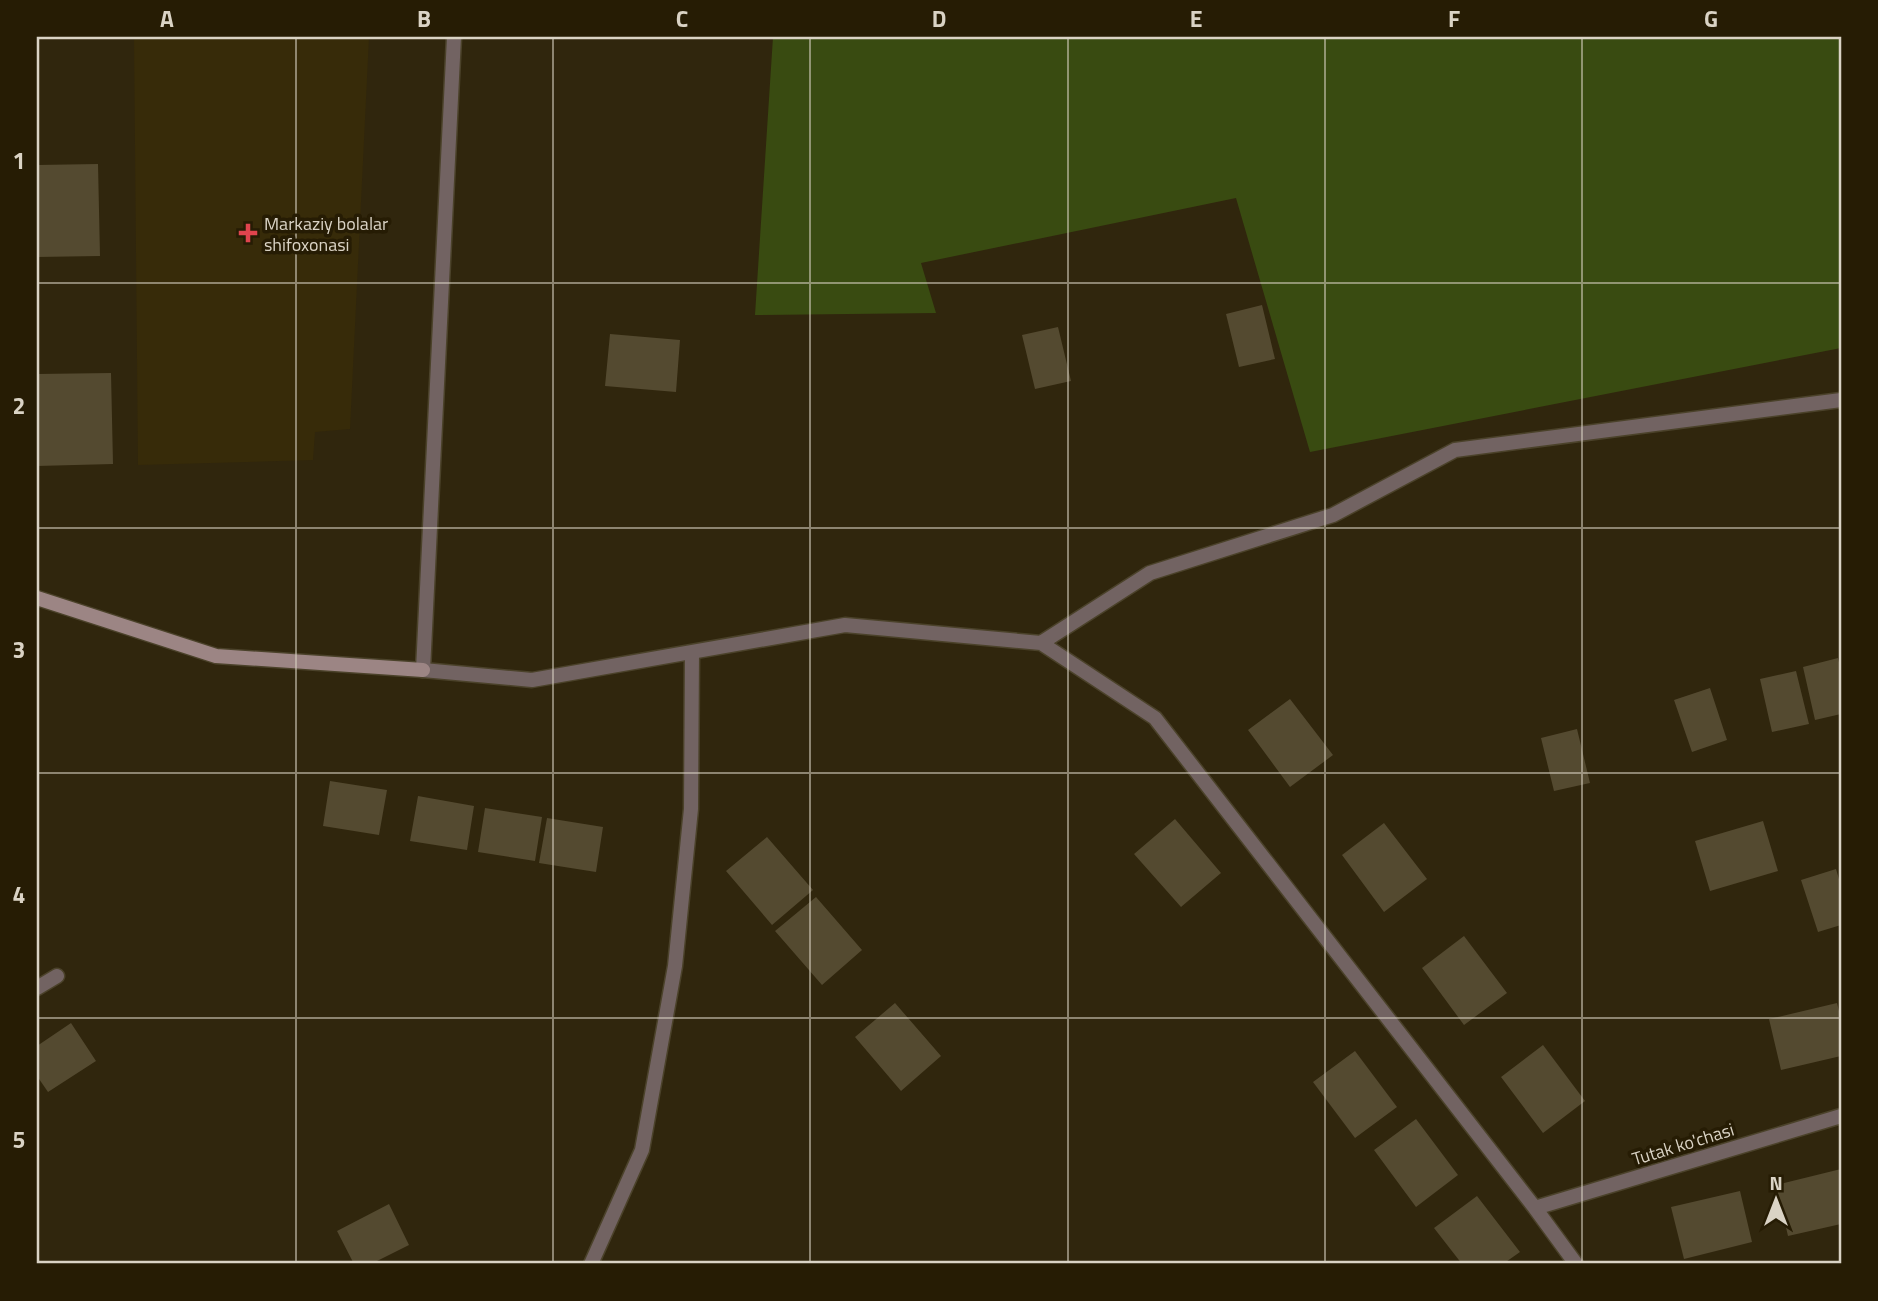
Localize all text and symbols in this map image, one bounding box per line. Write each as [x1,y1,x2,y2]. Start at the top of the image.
text: A [160,1,174,36]
text: B [417,1,431,36]
text: C [676,1,688,36]
text: D [932,1,946,36]
text: E [1190,1,1202,36]
text: F [1448,1,1460,36]
text: G [1704,1,1718,36]
text: 1 [13,143,25,178]
place label: Markaziy bolalar shifoxonasi [264,210,388,258]
marker: Markaziy bolalar shifoxonasi [238,223,258,243]
text: 2 [13,388,25,423]
text: 3 [13,632,25,667]
text: 4 [13,877,25,912]
street label: Tutak ko'chasi [1629,1116,1737,1172]
text: 5 [13,1122,25,1157]
north arrow [1742,1164,1812,1234]
text: N [1769,1168,1783,1197]

